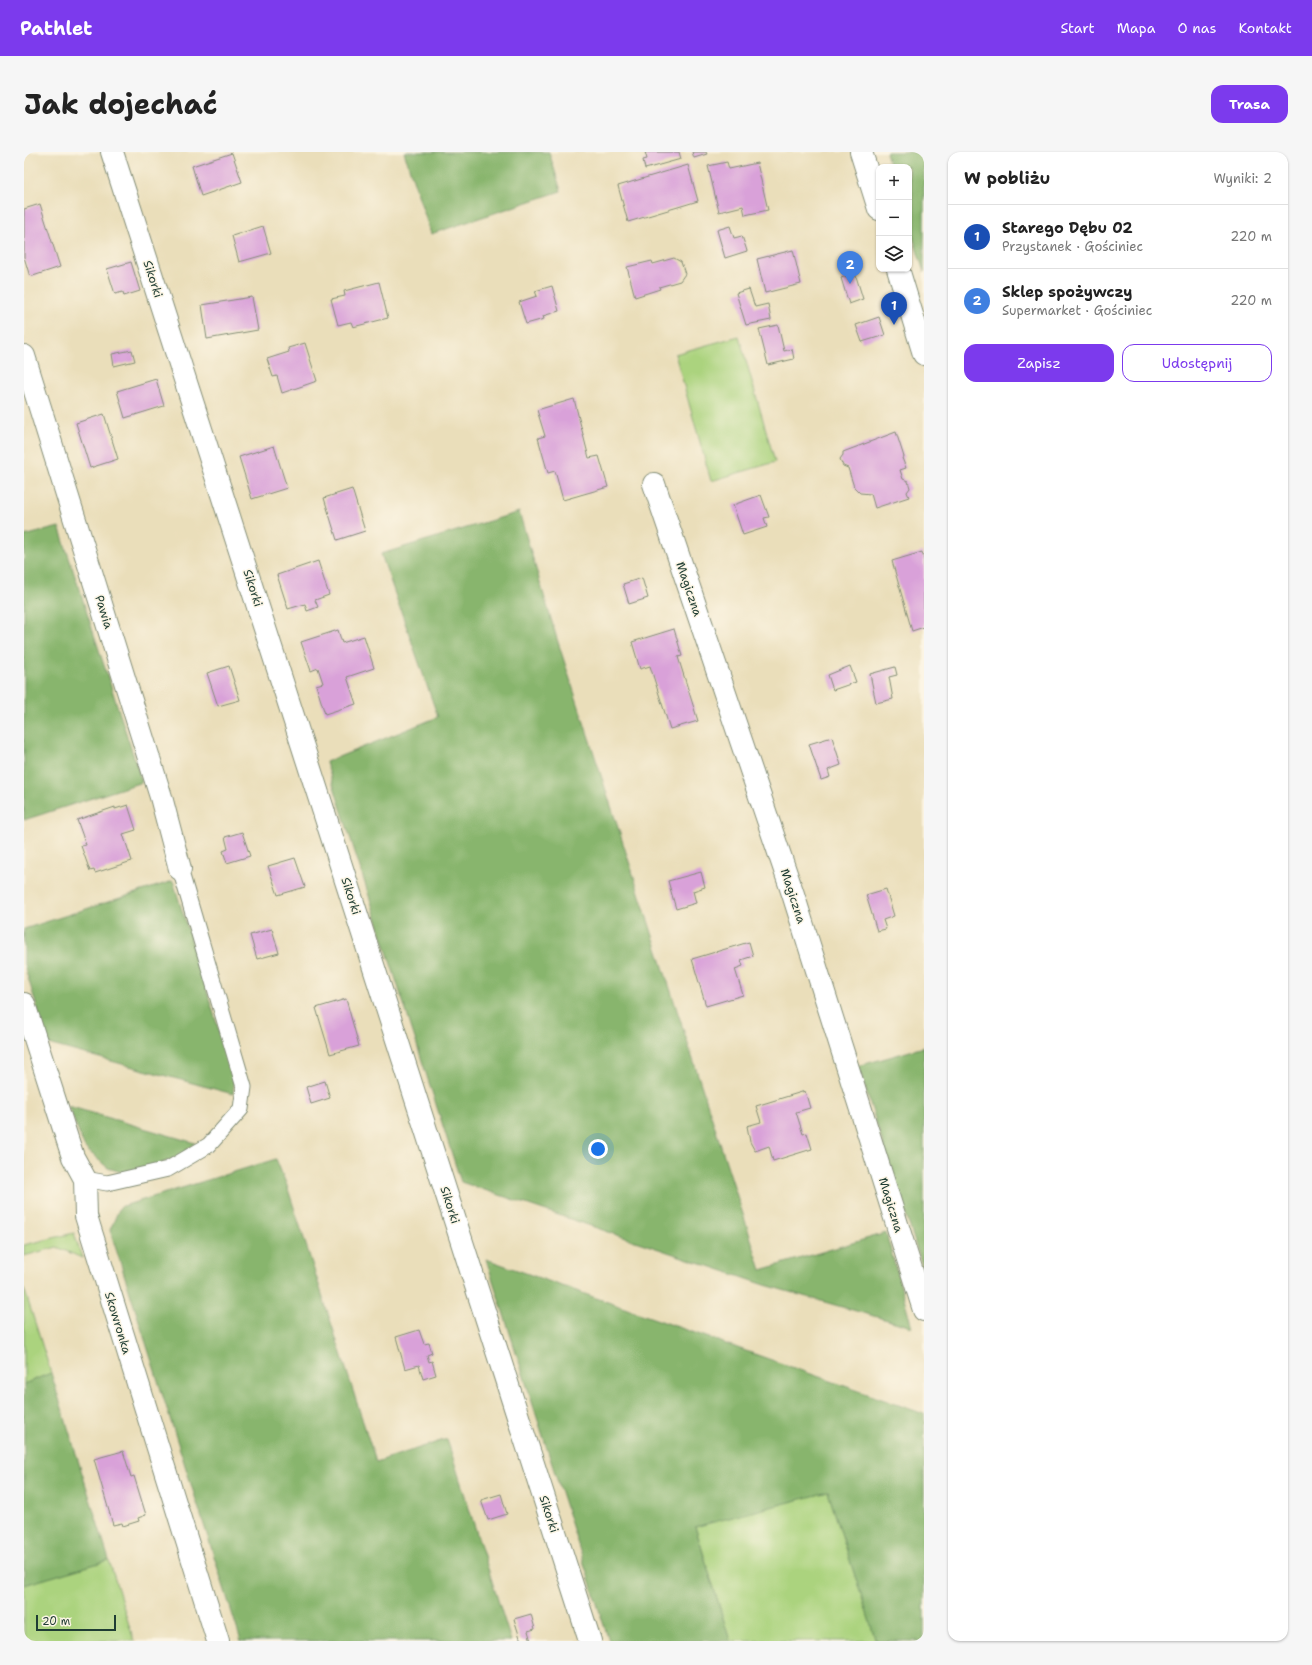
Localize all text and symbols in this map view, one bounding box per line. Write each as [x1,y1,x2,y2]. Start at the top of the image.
text: Pathlet [20,16,92,41]
text: Start [1060,19,1095,37]
text: Mapa [1117,19,1155,37]
text: O nas [1177,19,1216,37]
text: Kontakt [1238,19,1292,37]
text: Jak dojechać [24,85,218,123]
button: Trasa [1211,85,1288,123]
map controls [876,164,912,272]
button: + [876,164,912,200]
text: W pobliżu [964,167,1050,189]
text: Wyniki: 2 [1213,170,1272,187]
button: − [876,200,912,236]
text: Starego Dębu 02 [1002,218,1133,238]
text: 1 [974,228,980,245]
text: 220 m [1230,228,1272,245]
button: layers [876,236,912,272]
text: Przystanek · Gościniec [1002,238,1143,255]
pin: 2 [837,251,863,284]
street label: Sikorki [139,258,167,300]
text: Sklep spożywczy [1002,282,1132,302]
pin: 1 [881,292,907,325]
text: 2 [972,292,982,309]
text: 220 m [1230,292,1272,309]
text: Supermarket · Gościniec [1002,302,1152,319]
button: Zapisz [964,344,1114,382]
button: Udostępnij [1122,344,1272,382]
street label: Magiczna [672,560,706,619]
street label: Sikorki [239,567,267,609]
street label: Pawia [91,593,117,631]
street label: Magiczna [777,866,810,926]
street label: Sikorki [337,875,365,917]
your location [588,1139,608,1159]
street label: Magiczna [875,1175,907,1235]
street label: Sikorki [436,1184,464,1226]
street label: Skowronka [101,1290,135,1357]
street label: Sikorki [535,1493,563,1535]
scale bar [36,1613,116,1632]
text: 20 m [42,1614,70,1629]

